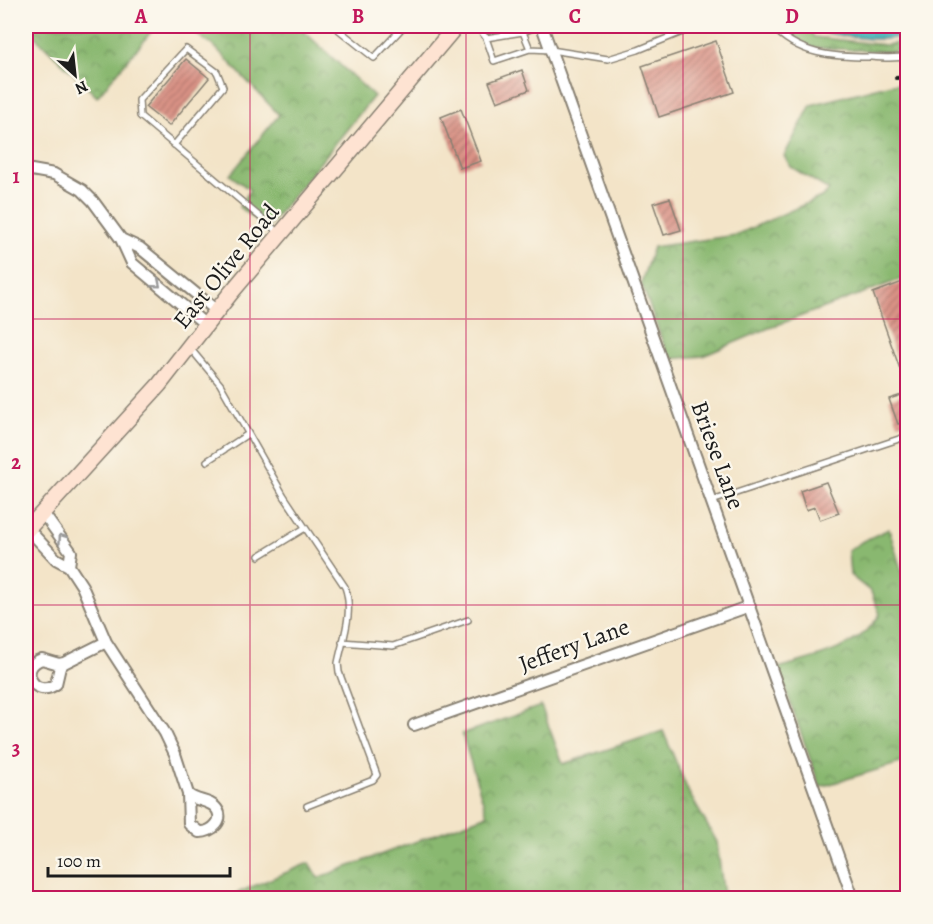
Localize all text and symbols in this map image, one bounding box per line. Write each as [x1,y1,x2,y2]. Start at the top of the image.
text: A [134,3,148,30]
text: B [352,3,364,30]
text: C [569,3,581,30]
text: D [785,3,799,30]
north arrow [45,45,105,105]
text: N [71,75,92,100]
text: 1 [12,163,20,190]
street label: East Olive Road [166,197,286,335]
one-way arrow [150,277,161,288]
street label: Briese Lane [684,396,752,514]
text: 2 [11,449,21,476]
one-way arrow [58,534,69,545]
street label: Jeffery Lane [514,610,634,680]
text: 3 [12,735,20,762]
scale bar [48,840,230,878]
text: 100 m [57,849,101,873]

